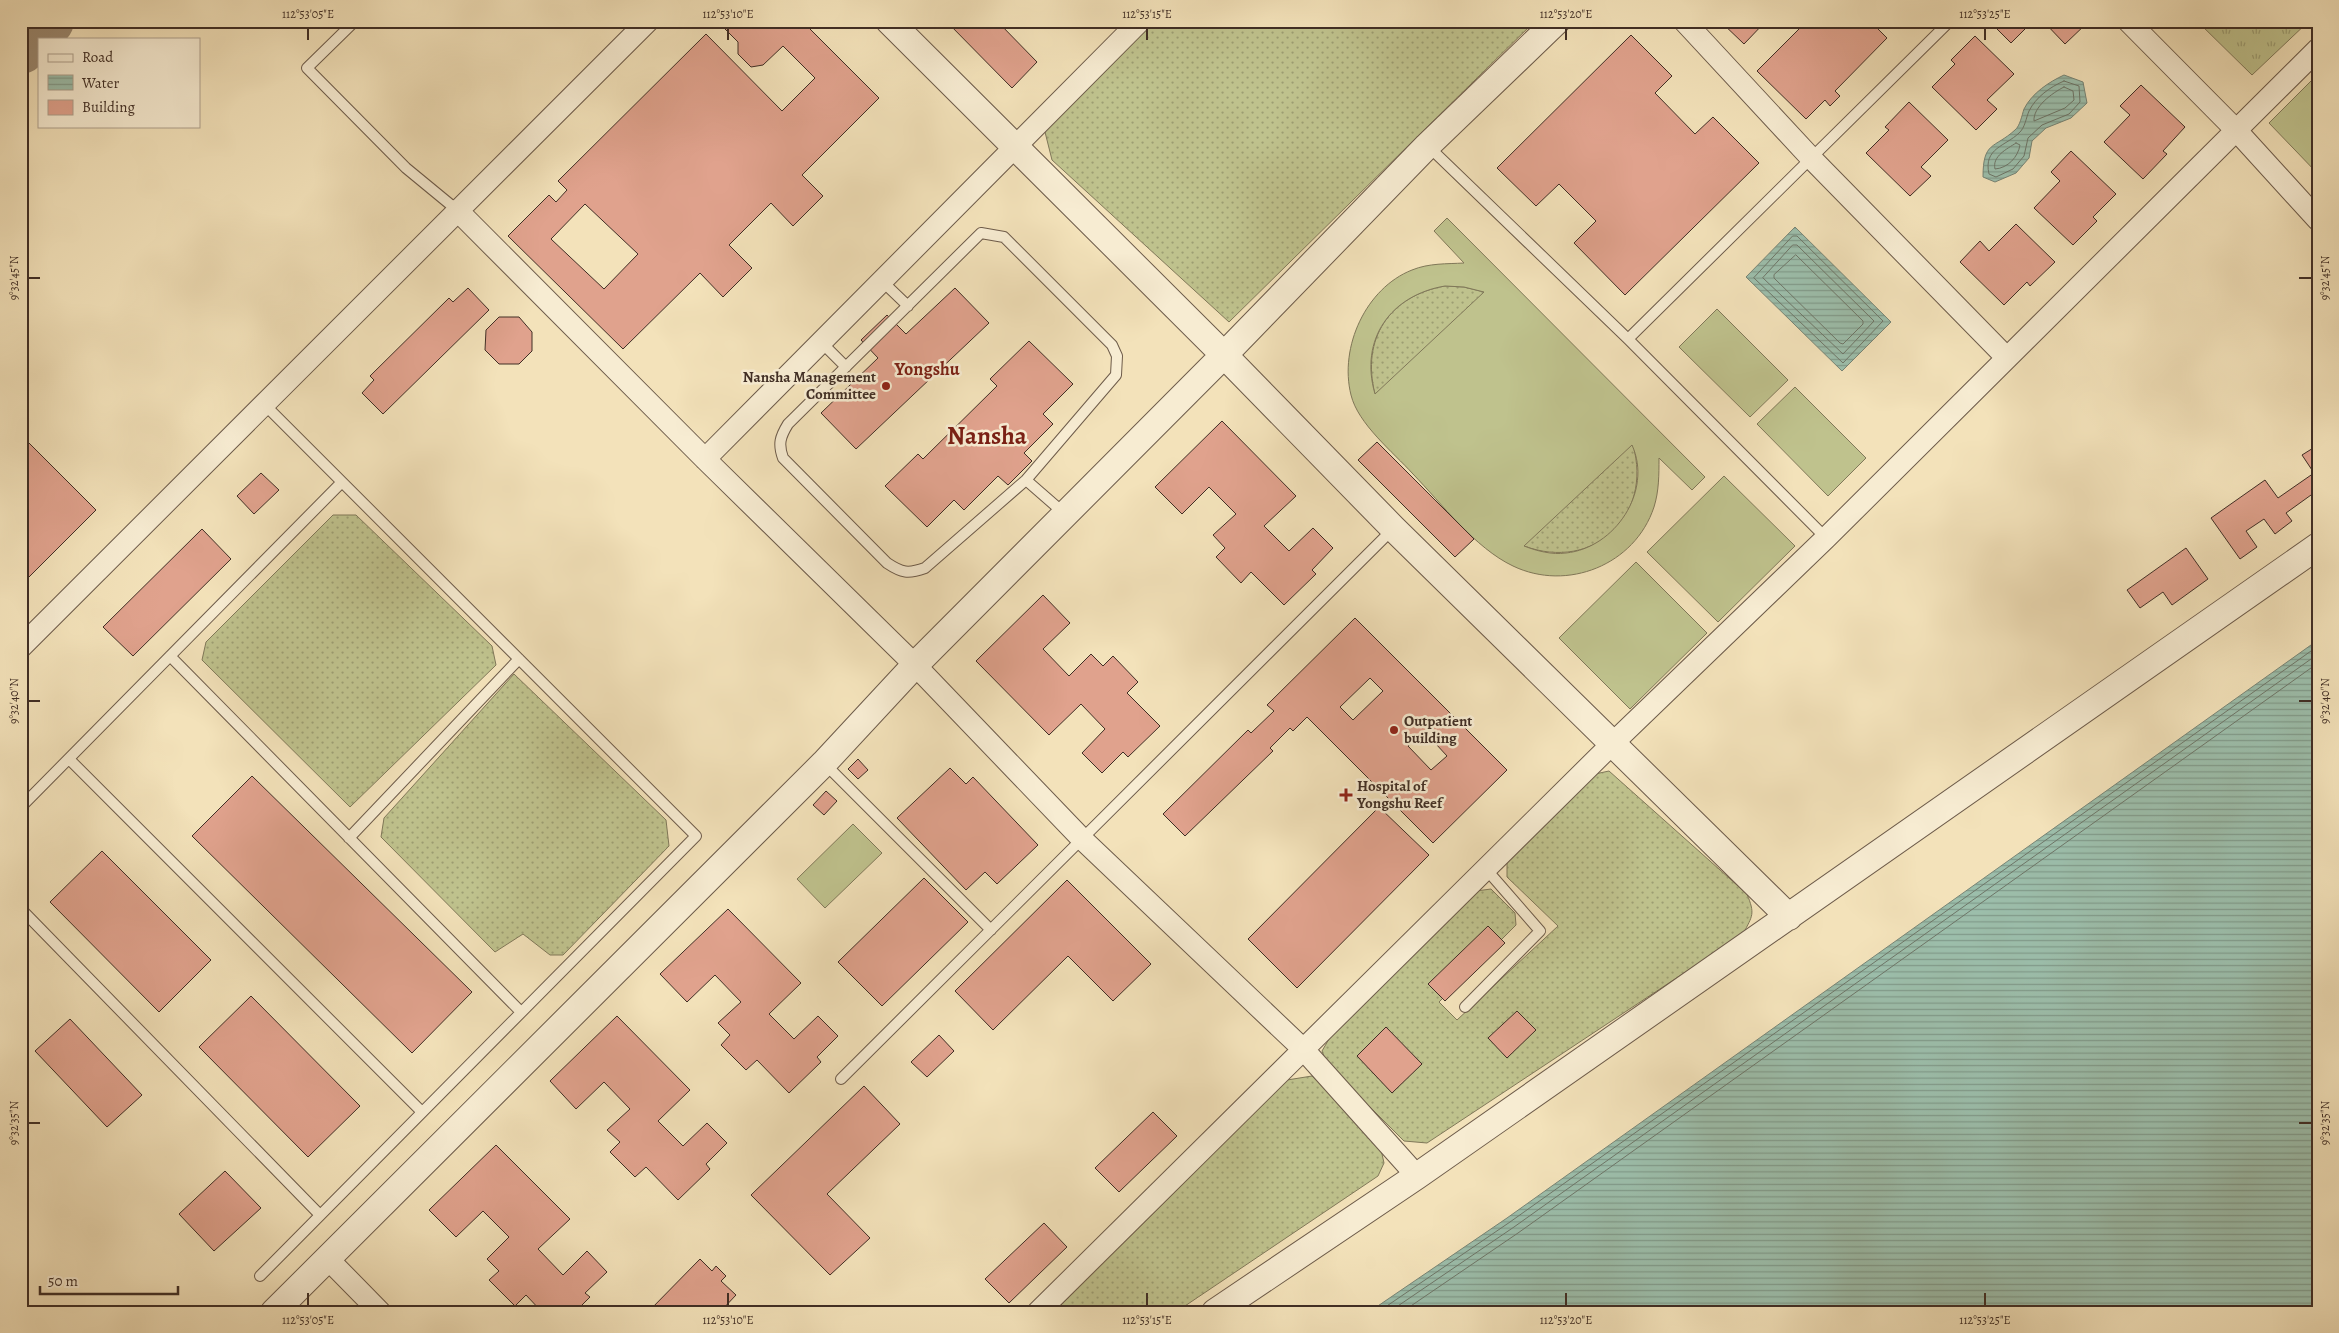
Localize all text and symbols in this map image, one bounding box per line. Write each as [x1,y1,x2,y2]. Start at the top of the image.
text: 112°53'05"E [282,6,334,22]
text: 112°53'10"E [703,6,753,22]
text: 112°53'15"E [1122,6,1172,22]
text: 112°53'20"E [1540,6,1592,22]
text: 112°53'25"E [1959,6,2011,22]
legend [38,38,200,128]
text: Road [82,47,114,67]
text: Water [81,73,119,93]
text: Building [82,97,135,117]
text: 9°32'45"N [6,255,22,300]
text: 9°32'45"N [2317,255,2333,300]
district label: Yongshu [893,357,960,381]
place label: Nansha Management Committee [743,367,876,404]
marker: Nansha Management Committee [880,380,892,392]
district label: Nansha [947,419,1027,453]
text: 9°32'40"N [6,678,22,724]
text: 9°32'40"N [2317,678,2333,724]
place label: Outpatient building [1403,711,1472,748]
marker: Outpatient building [1388,724,1400,736]
place label: Hospital of Yongshu Reef [1356,776,1444,813]
marker: Hospital of Yongshu Reef [1339,788,1353,802]
text: 9°32'35"N [6,1101,22,1145]
text: 9°32'35"N [2317,1101,2333,1145]
scale bar [40,1263,178,1295]
text: 50 m [48,1271,78,1291]
text: 112°53'05"E [282,1312,334,1328]
text: 112°53'10"E [703,1312,753,1328]
text: 112°53'15"E [1122,1312,1172,1328]
text: 112°53'20"E [1540,1312,1592,1328]
text: 112°53'25"E [1959,1312,2011,1328]

